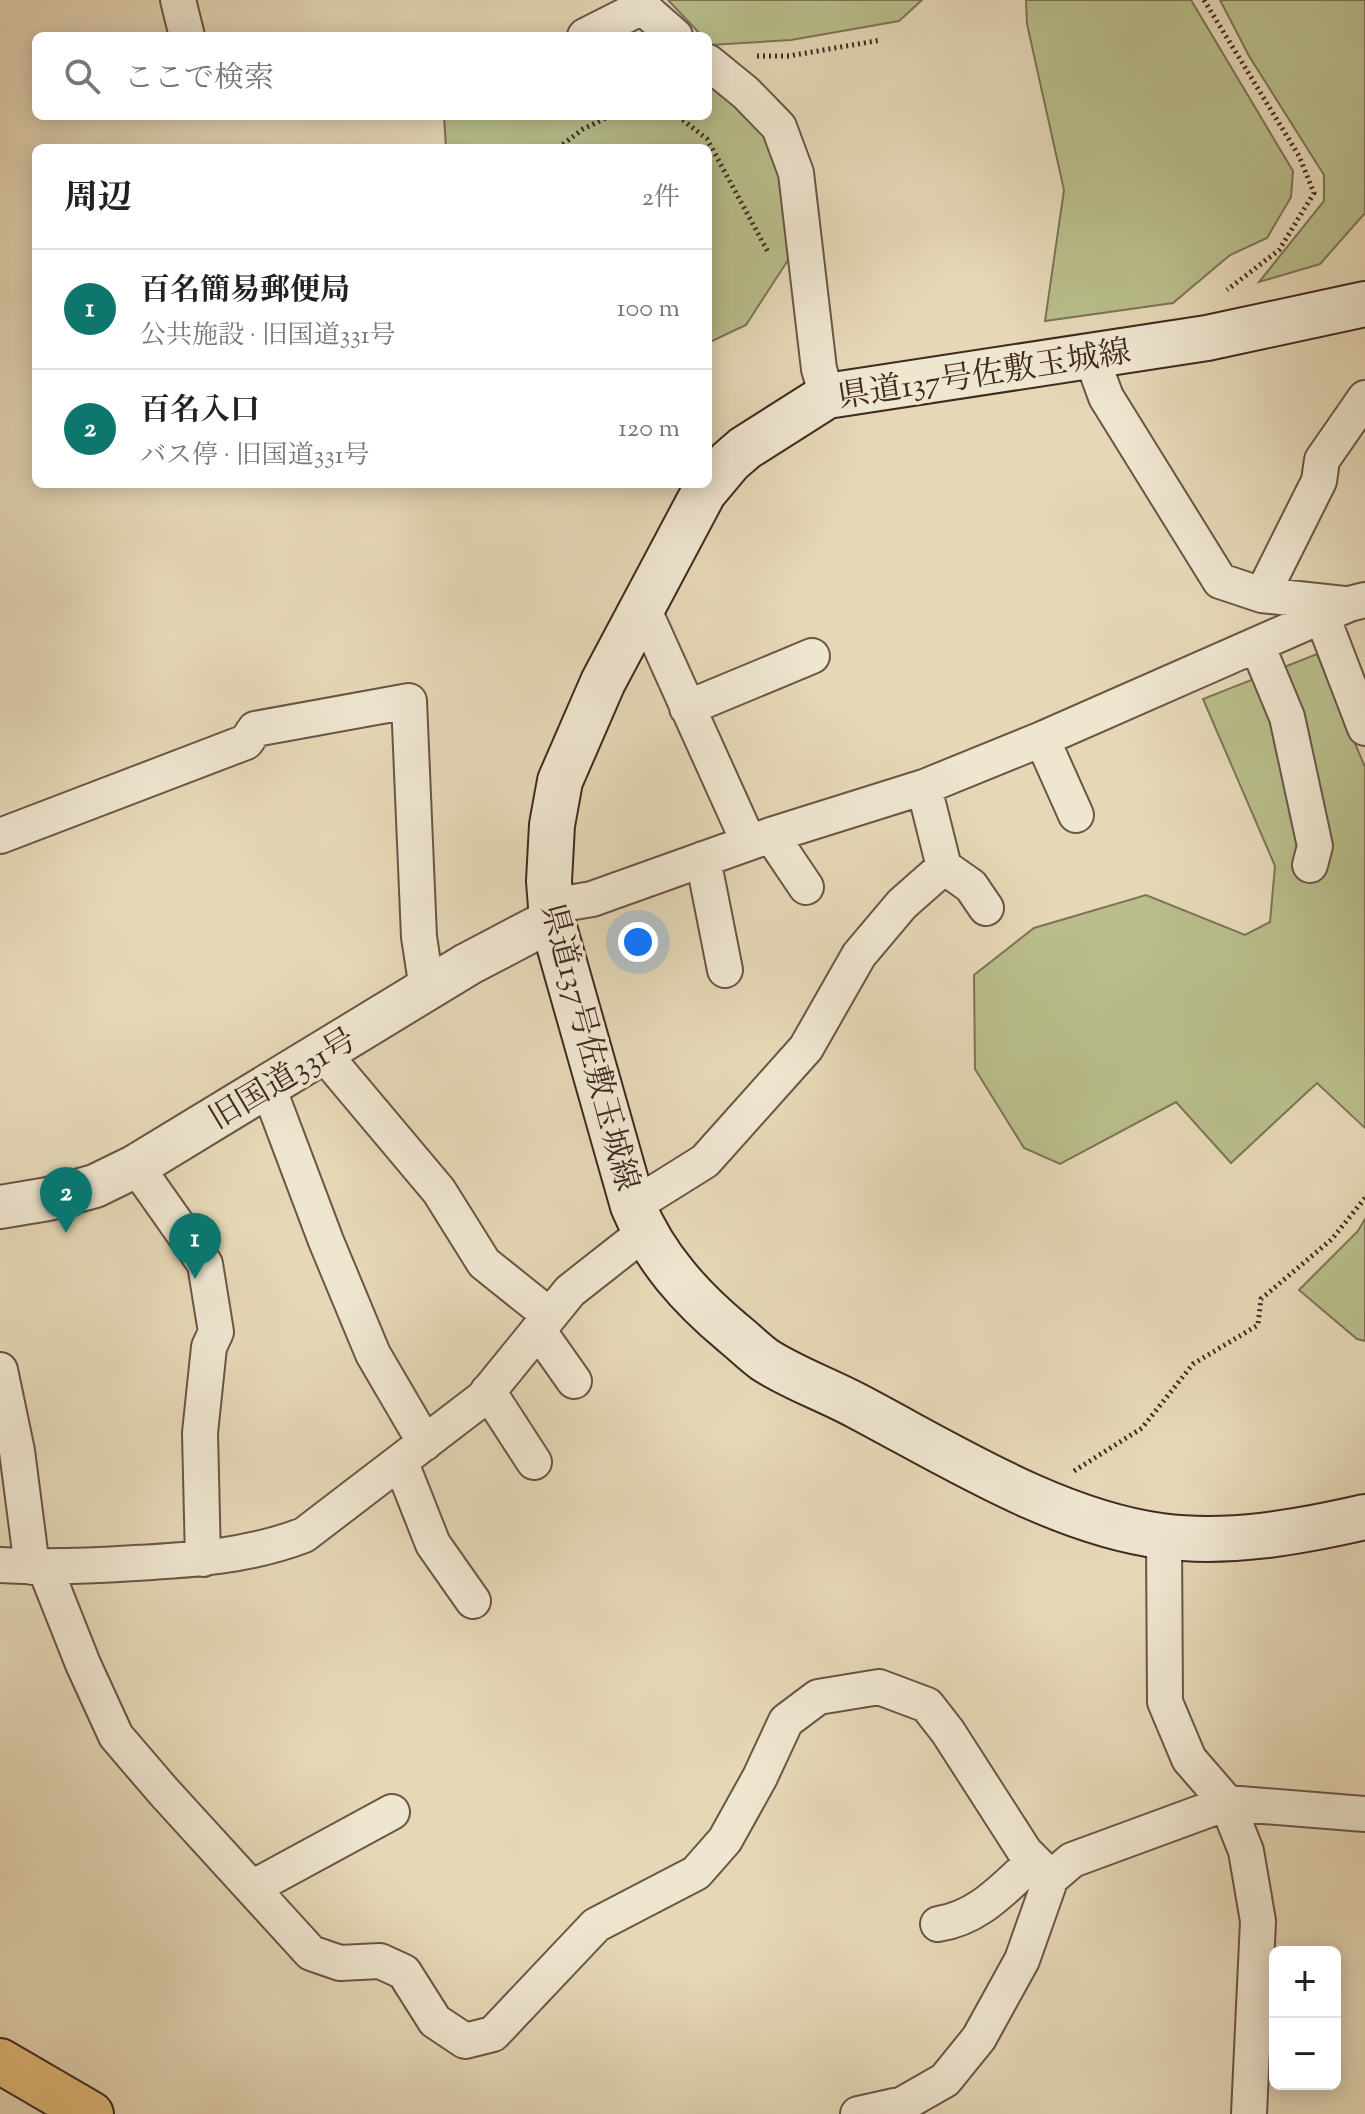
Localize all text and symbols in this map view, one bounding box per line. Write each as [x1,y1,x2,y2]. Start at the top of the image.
search box [32,32,712,120]
icon: search [60,54,104,98]
text: ここで検索 [124,58,274,101]
text: 周辺 [64,175,132,224]
text: 2件 [642,180,680,217]
text: 百名簡易郵便局 [140,270,350,313]
text: 1 [86,291,94,328]
text: 100 m [617,291,680,328]
text: 公共施設 · 旧国道331号 [140,318,395,355]
street label: 県道137号佐敷玉城線 [835,330,1134,422]
text: 百名入口 [140,390,260,433]
text: 2 [84,411,96,448]
text: 120 m [618,411,680,448]
text: バス停 · 旧国道331号 [140,438,369,475]
street label: 県道137号佐敷玉城線 [528,899,649,1197]
your location [618,922,658,962]
street label: 旧国道331号 [201,1018,366,1143]
pin: 2 [40,1167,92,1233]
pin: 1 [169,1213,221,1279]
map controls [1269,1946,1341,2090]
button: + [1269,1946,1341,2018]
button: − [1269,2018,1341,2090]

